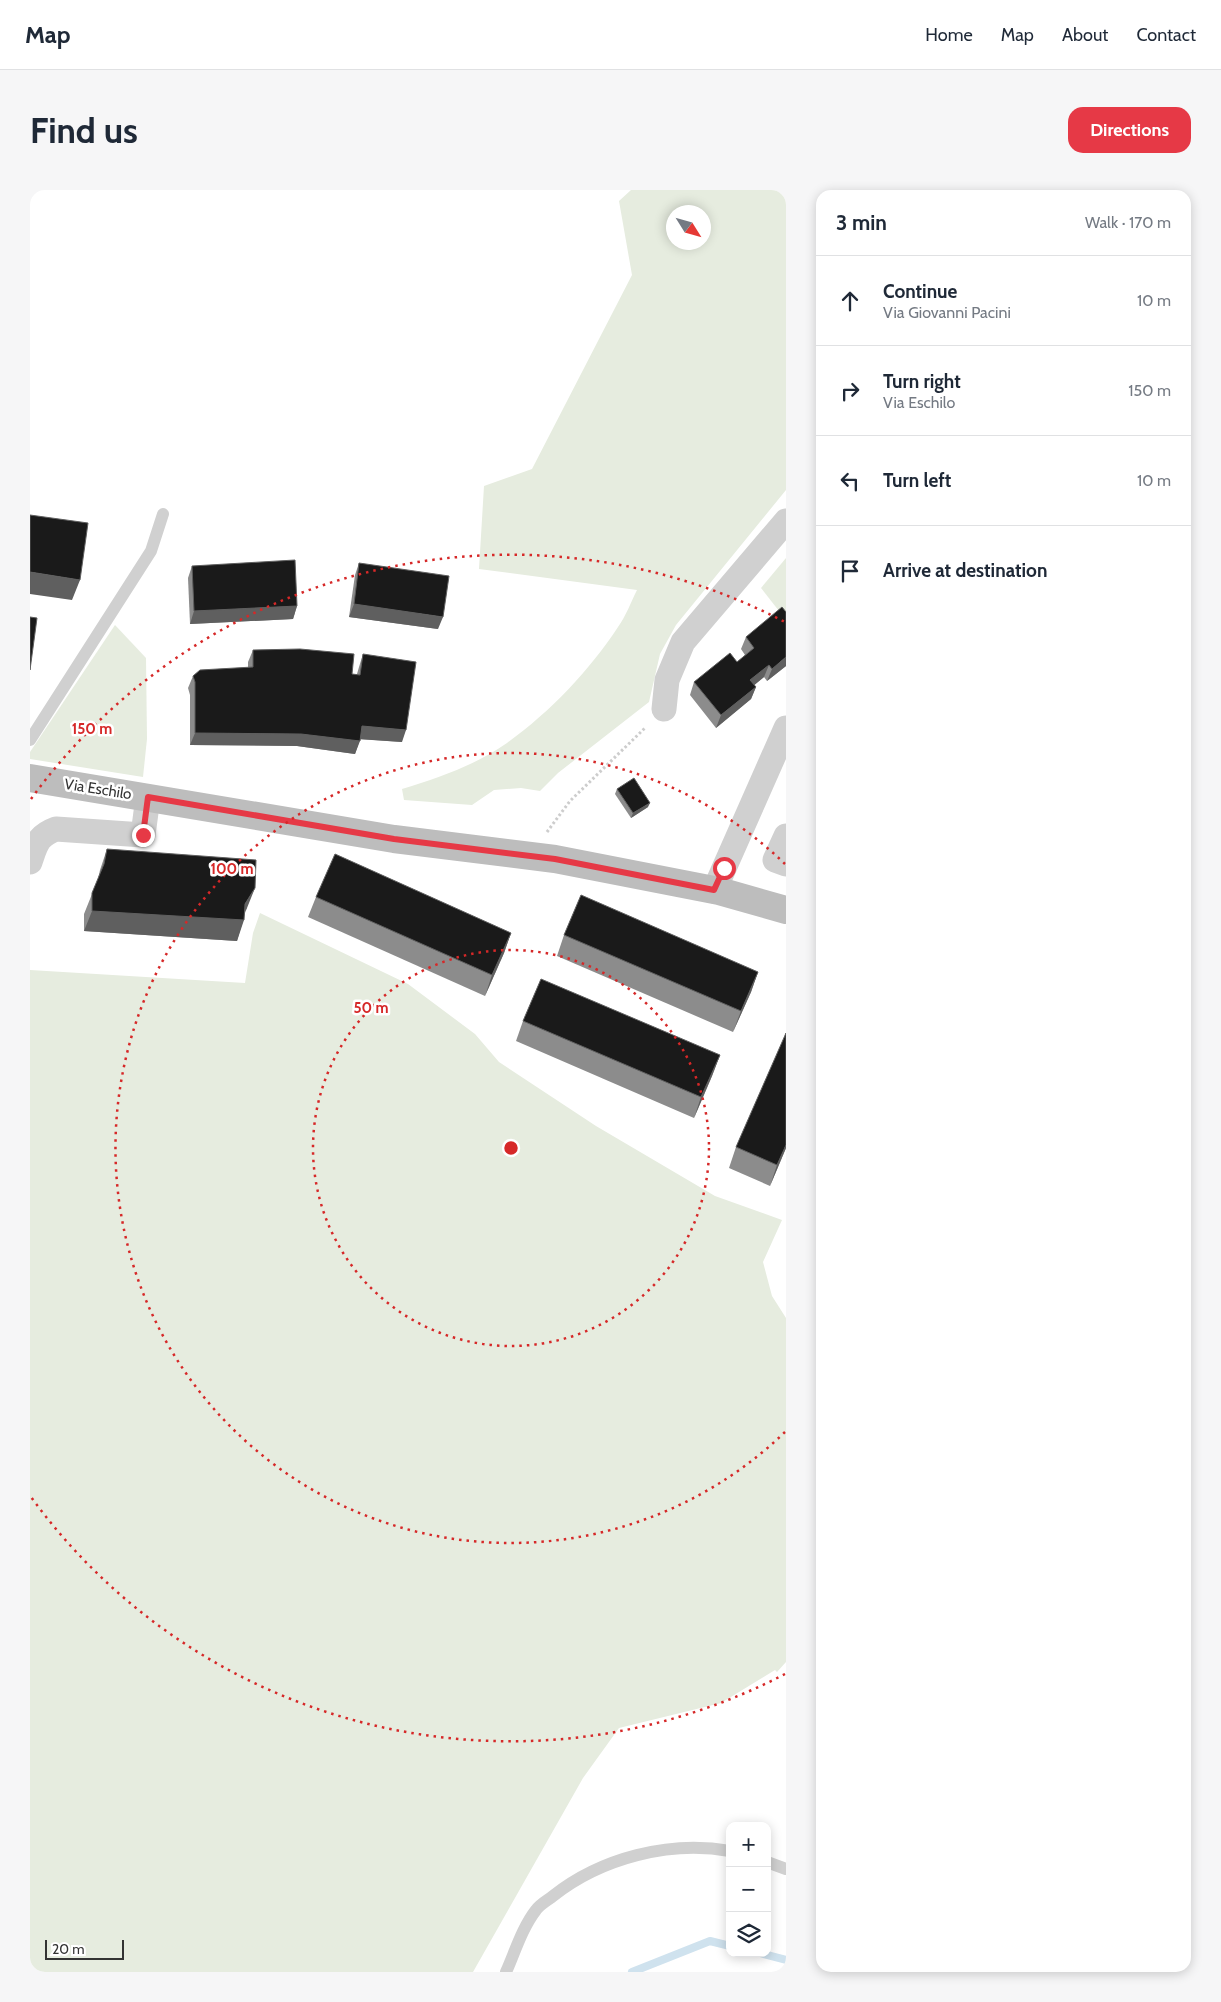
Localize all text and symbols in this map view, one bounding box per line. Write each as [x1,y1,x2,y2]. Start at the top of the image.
text: Map [25,20,71,49]
text: Home [925,24,973,46]
text: Map [1001,24,1034,46]
text: About [1062,24,1108,46]
text: Contact [1136,24,1196,46]
button: Directions [1068,107,1191,153]
text: Find us [30,109,138,152]
north arrow [666,205,711,250]
text: 3 min [836,210,887,235]
text: Walk · 170 m [1085,213,1171,232]
text: Continue [883,280,957,303]
icon: ahead [836,287,864,315]
text: 10 m [1137,291,1171,310]
text: Via Giovanni Pacini [883,303,1011,322]
text: Turn right [883,370,961,393]
icon: right [836,377,864,405]
text: 150 m [1128,381,1171,400]
text: Via Eschilo [883,393,955,412]
icon: left [836,467,864,495]
text: Turn left [883,469,951,492]
text: 10 m [1137,471,1171,490]
icon: arrive [836,557,864,585]
text: Arrive at destination [883,559,1047,582]
text: 150 m [72,720,112,738]
street label: Via Eschilo [63,775,133,803]
route end [132,824,155,847]
route start [713,857,736,880]
text: 100 m [210,860,254,878]
text: 50 m [353,999,389,1017]
centre of rings [502,1139,520,1157]
map controls [726,1822,771,1957]
button: + [726,1822,771,1867]
button: − [726,1867,771,1912]
button: layers [726,1912,771,1957]
scale bar [45,1937,124,1960]
text: 20 m [52,1940,85,1958]

